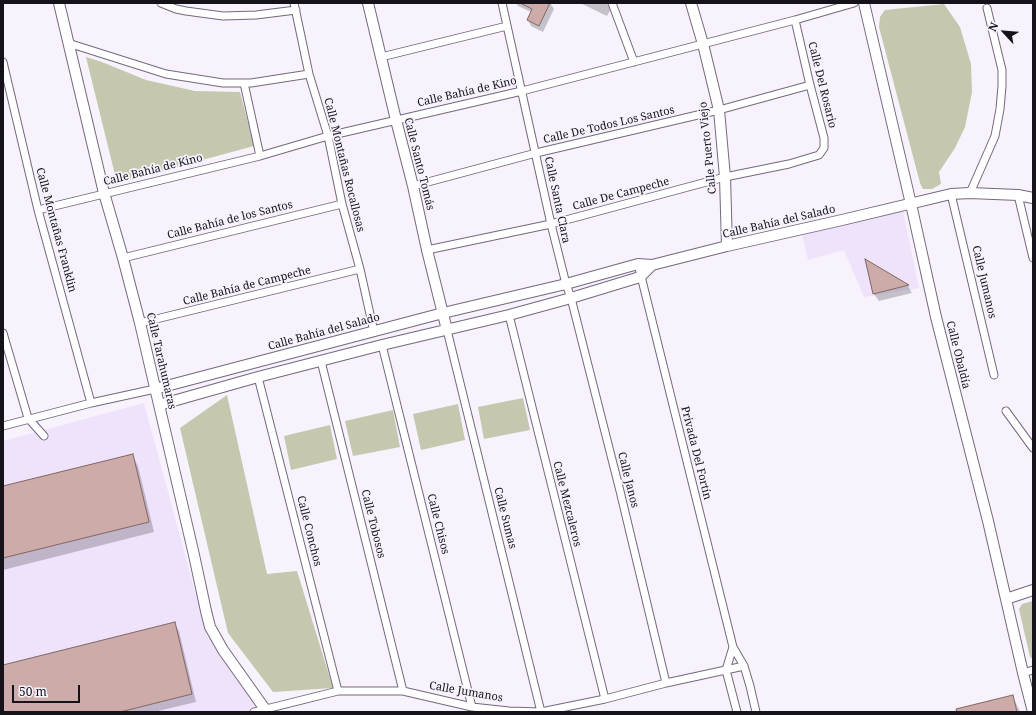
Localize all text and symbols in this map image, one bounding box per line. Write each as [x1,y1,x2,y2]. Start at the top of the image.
north arrow [984,12,1024,52]
text: N [984,19,1001,34]
street label: Calle Del Rosario [805,41,839,129]
street label: Calle Bahía de Kino [416,74,518,110]
street label: Calle Montañas Rocallosas [321,97,367,233]
street label: Calle Puerto Viejo [697,101,719,195]
street label: Calle De Todos Los Santos [542,103,676,147]
street label: Calle Santo Tomás [401,116,437,212]
street label: Calle Bahía de Kino [102,151,204,189]
street label: Calle Santa Clara [541,155,573,245]
street label: Calle Montañas Franklin [33,166,79,294]
street label: Calle De Campeche [571,175,671,213]
street label: Calle Bahía de los Santos [166,198,294,242]
street label: Calle Bahía del Salado [721,203,837,241]
street label: Calle Jumanos [969,244,999,320]
street label: Calle Bahía de Campeche [182,264,312,308]
street label: Calle Tarahumaras [143,311,179,411]
street label: Calle Bahía del Salado [267,311,381,353]
street label: Calle Obaldía [943,320,973,390]
street label: Privada Del Fortín [678,405,714,501]
street label: Calle Janos [615,451,641,509]
street label: Calle Mezcaleros [550,460,584,548]
street label: Calle Sumas [491,486,519,550]
street label: Calle Tobosos [358,488,388,560]
street label: Calle Chisos [424,492,452,556]
street label: Calle Conchos [294,494,324,568]
scale bar [14,677,82,703]
street label: Calle Jumanos [428,679,504,705]
text: 50 m [19,683,47,700]

